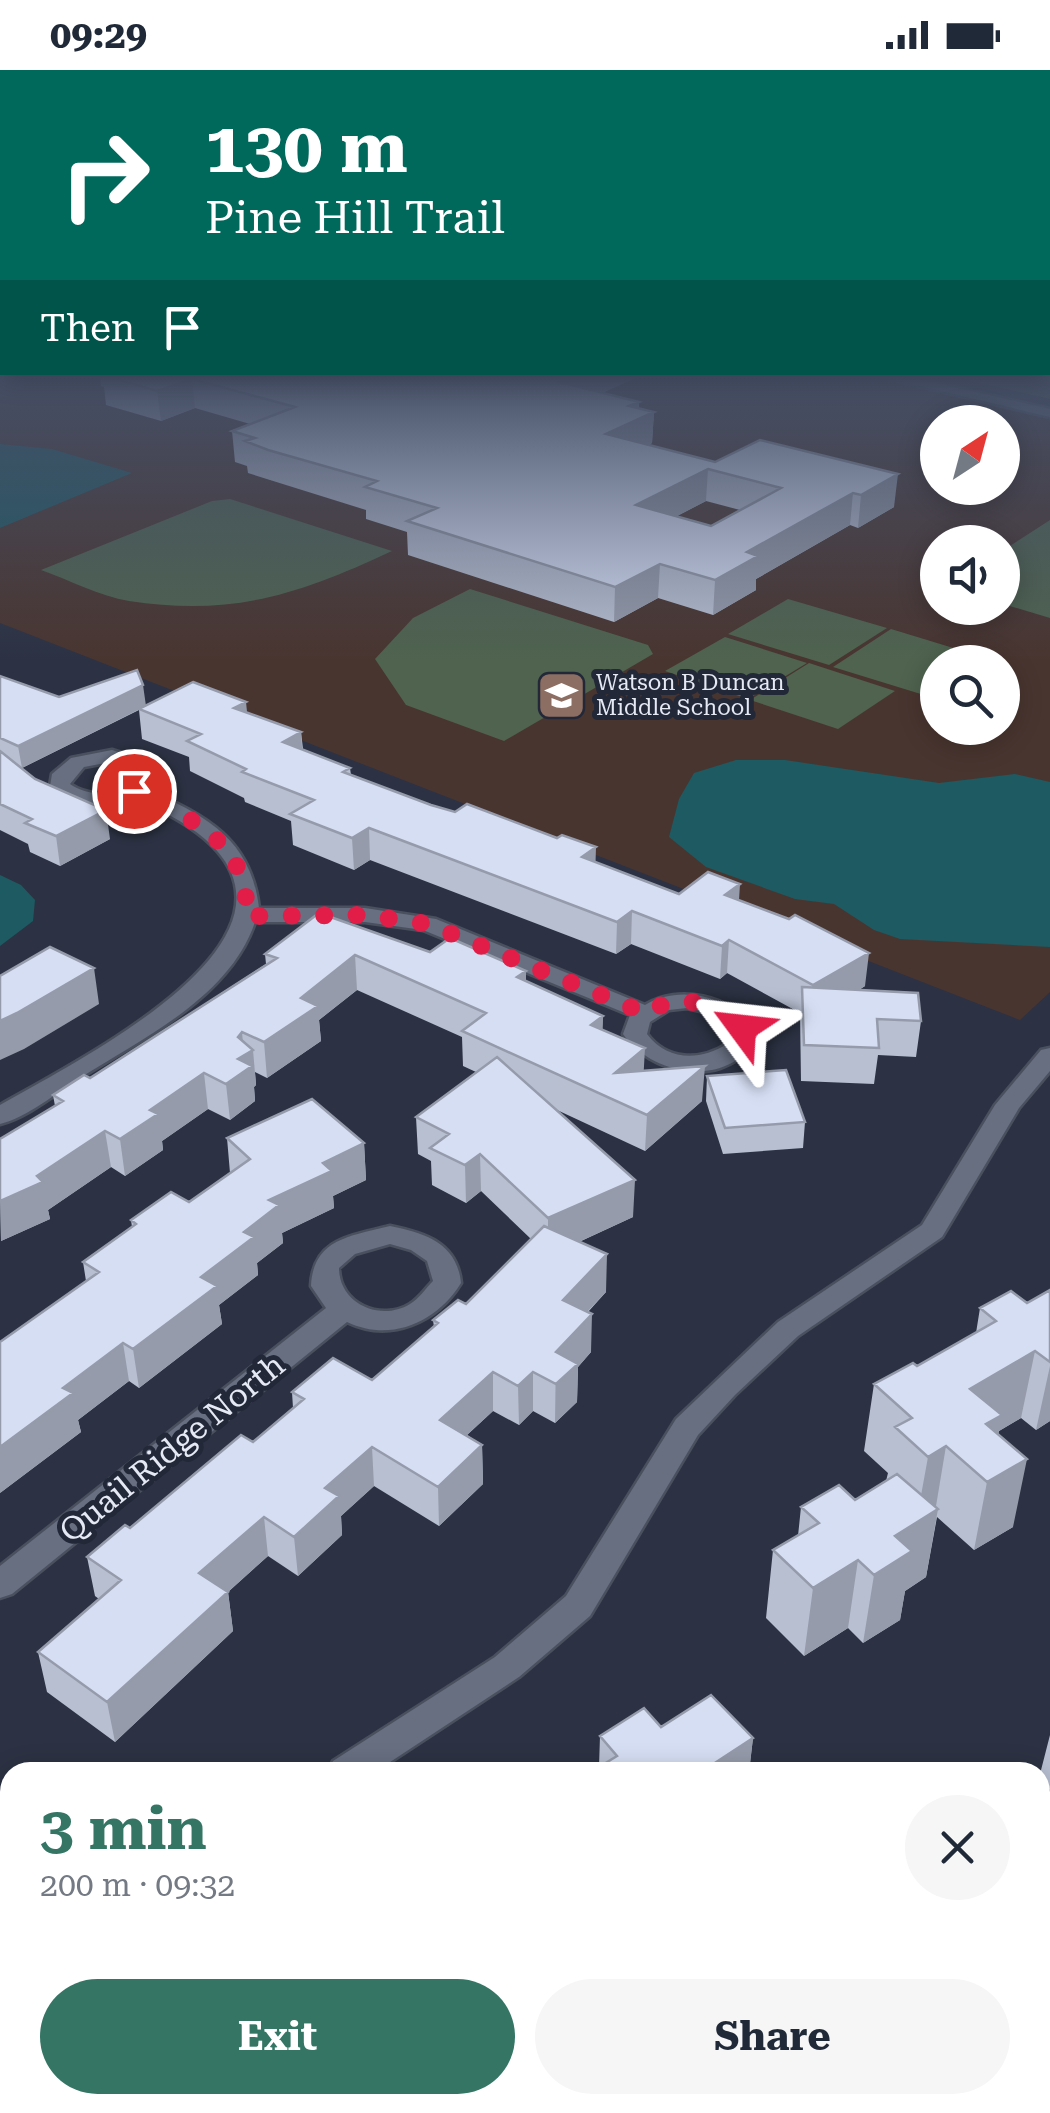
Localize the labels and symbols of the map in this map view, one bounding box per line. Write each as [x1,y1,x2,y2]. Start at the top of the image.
north arrow [920,405,1020,505]
school or university icon: Watson B Duncan Middle School [535,669,587,721]
place label: Watson B Duncan Middle School [596,670,785,720]
pin [92,749,177,834]
position arrow [690,976,794,1080]
street label: Quail Ridge North [52,1346,292,1550]

